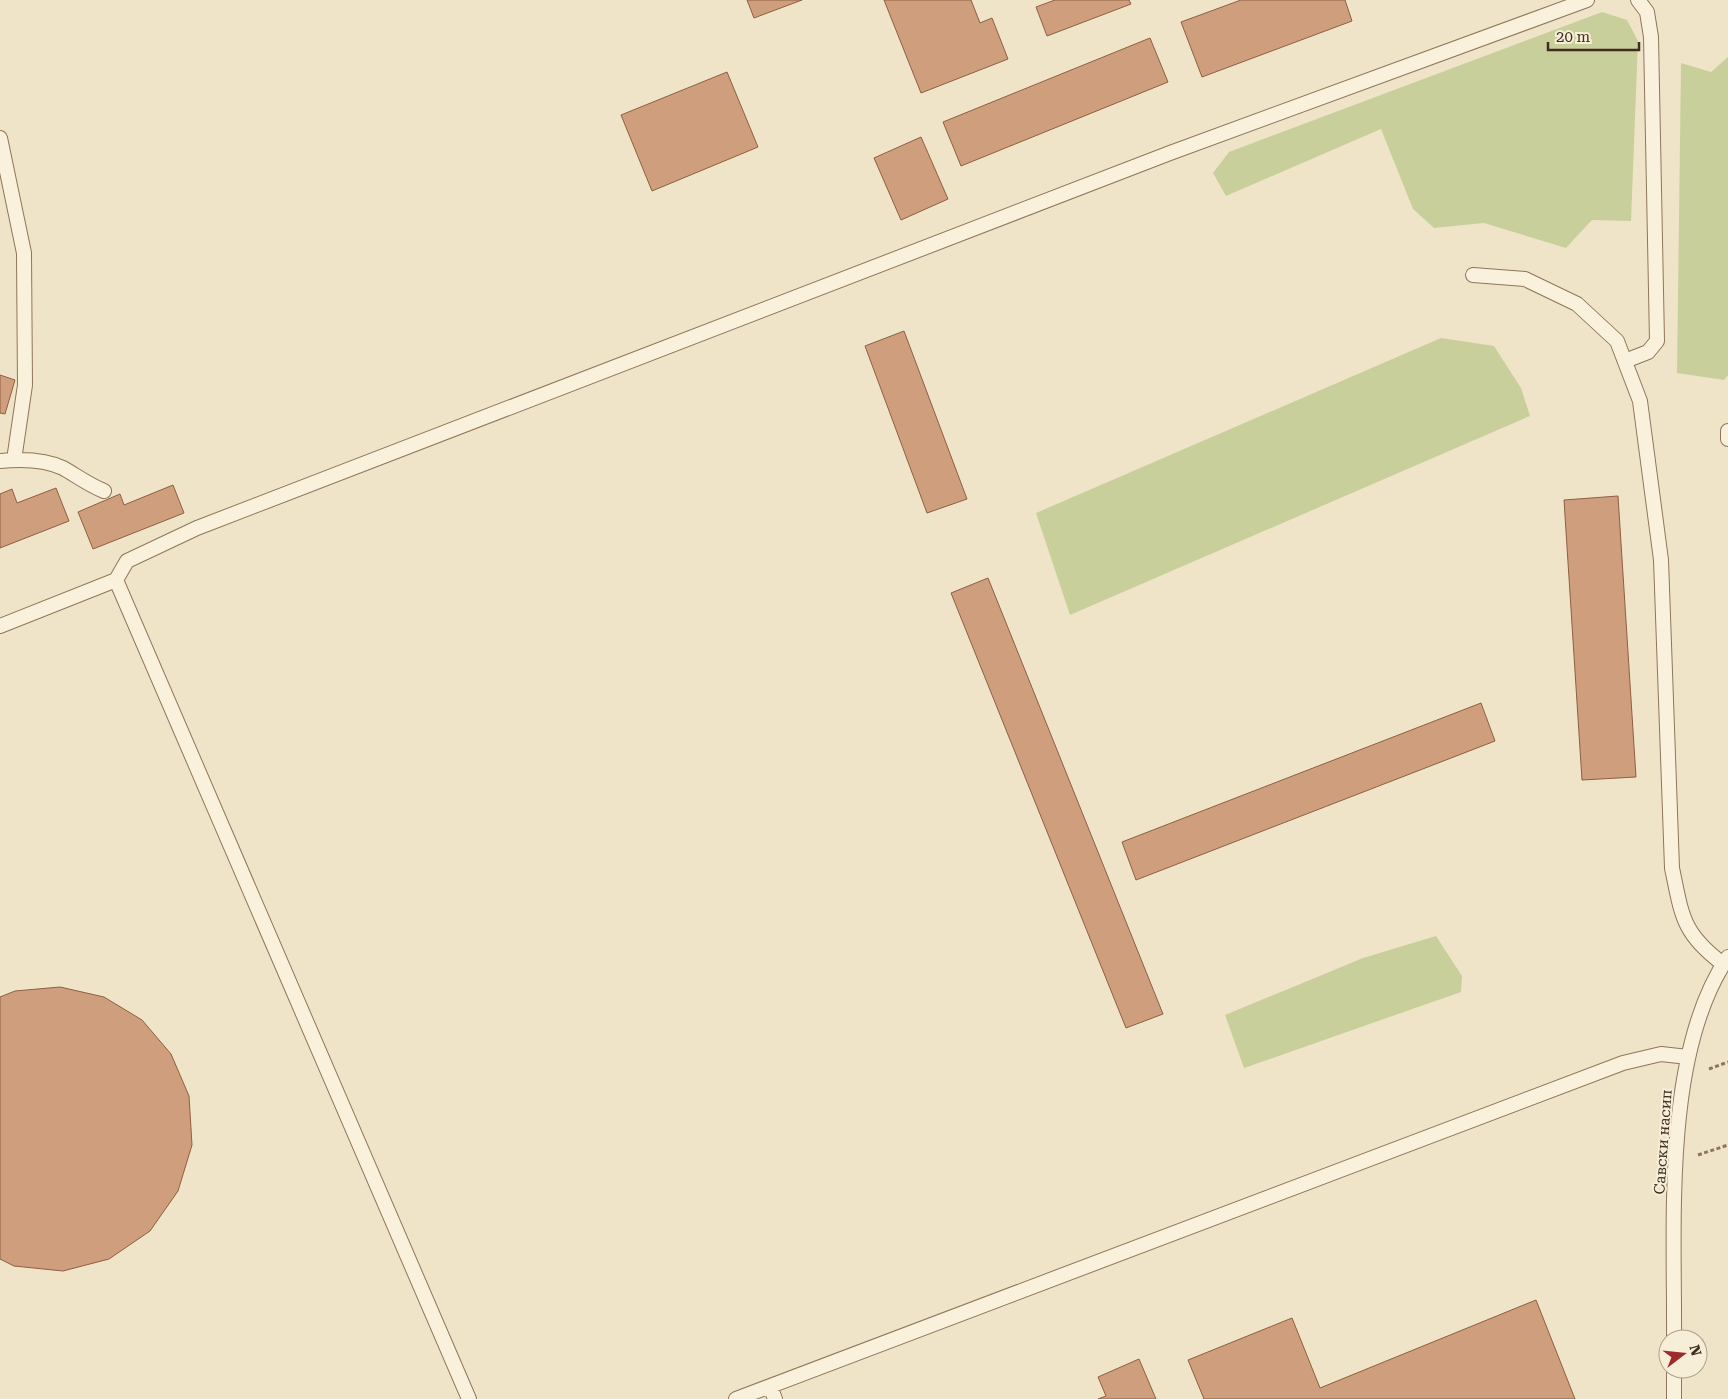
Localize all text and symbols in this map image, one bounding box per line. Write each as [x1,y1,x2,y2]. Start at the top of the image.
scale bar [1548,20,1639,52]
text: 20 m [1556,28,1591,46]
street label: Савски насип [1650,1089,1676,1195]
north arrow [1658,1329,1708,1379]
text: N [1686,1343,1705,1358]

